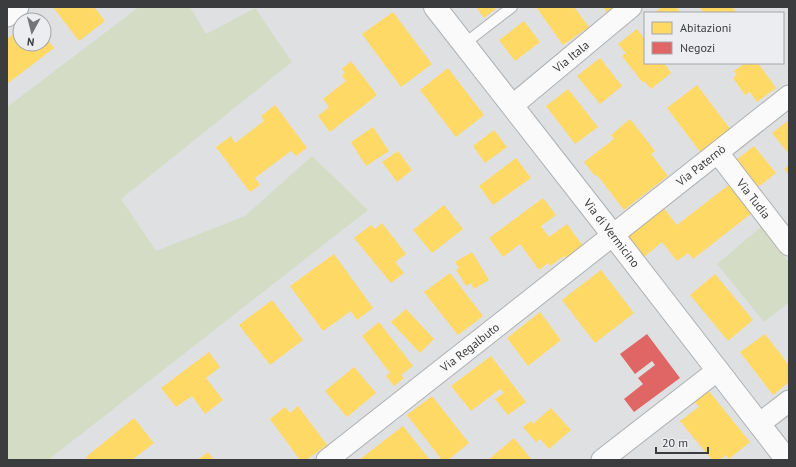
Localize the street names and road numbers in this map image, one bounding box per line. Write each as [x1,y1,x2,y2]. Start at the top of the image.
street label: Via Itala [549,37,592,76]
street label: Via Paternò [672,141,728,190]
street label: Via Tudia [733,175,774,222]
street label: Via di Vermicino [580,195,643,270]
street label: Via Regalbuto [436,319,502,376]

